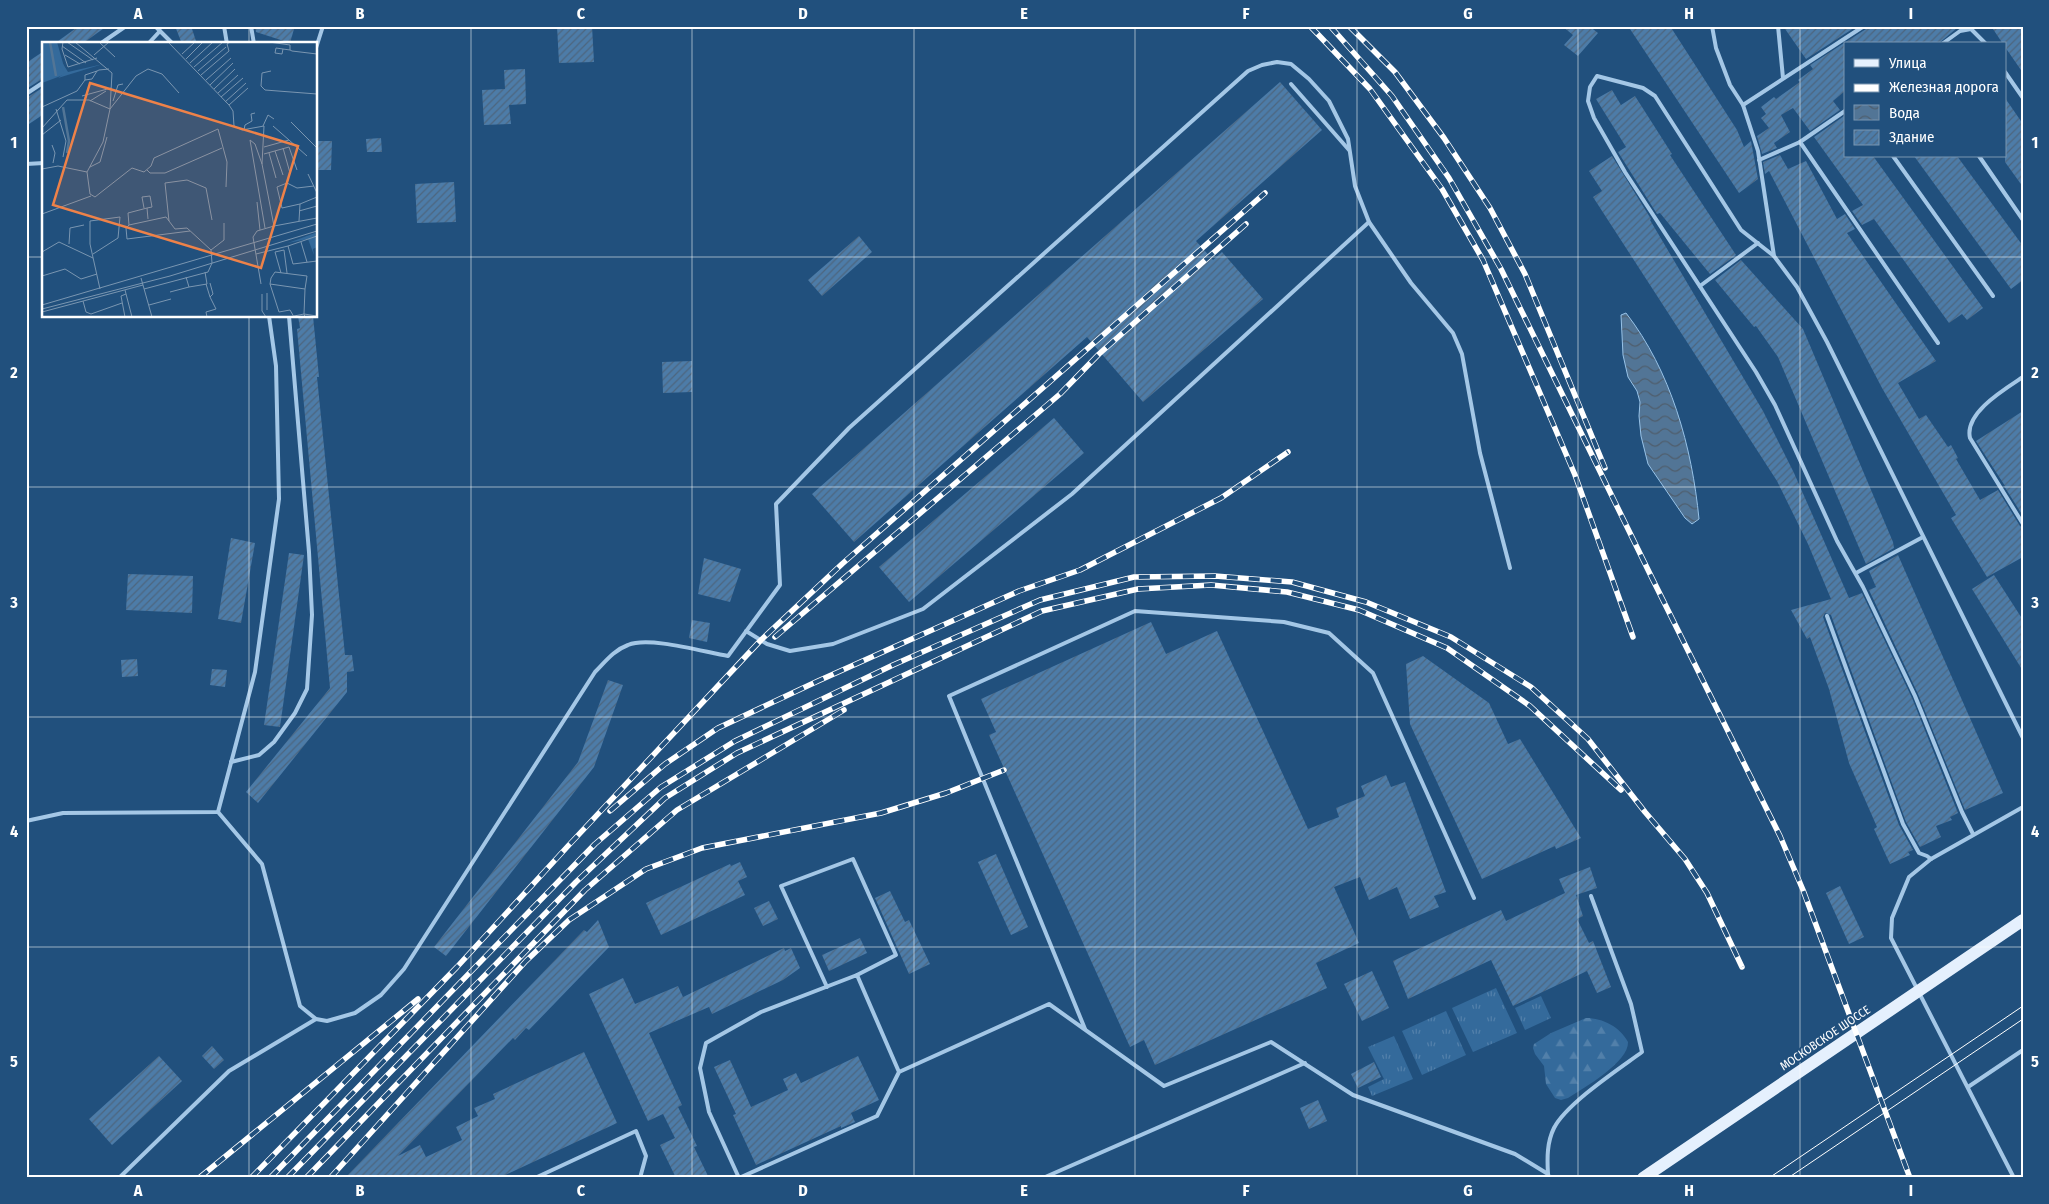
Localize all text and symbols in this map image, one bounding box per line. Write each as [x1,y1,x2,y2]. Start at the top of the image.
text: A [133,4,143,23]
text: B [356,4,365,23]
text: C [577,4,586,23]
text: D [798,4,808,23]
text: E [1020,4,1028,23]
text: F [1242,4,1250,23]
text: G [1463,4,1473,23]
text: H [1684,4,1694,23]
text: I [1909,4,1913,23]
inset map [42,42,318,318]
legend [1844,42,2006,158]
text: Улица [1888,54,1927,72]
text: Железная дорога [1889,78,1999,96]
text: Вода [1889,104,1920,122]
text: Здание [1889,128,1935,146]
text: 1 [11,133,17,152]
text: 1 [2032,133,2038,152]
text: 2 [9,363,18,382]
text: 2 [2030,363,2039,382]
text: 3 [9,593,18,612]
text: 3 [2030,593,2039,612]
text: 4 [10,822,18,841]
text: 4 [2031,822,2039,841]
street label: МОСКОВСКОЕ ШОССЕ [1777,1002,1873,1073]
text: 5 [10,1052,18,1071]
text: 5 [2031,1052,2039,1071]
text: A [133,1181,143,1200]
text: B [356,1181,365,1200]
text: C [577,1181,586,1200]
text: D [798,1181,808,1200]
text: E [1020,1181,1028,1200]
text: F [1242,1181,1250,1200]
text: G [1463,1181,1473,1200]
text: H [1684,1181,1694,1200]
text: I [1909,1181,1913,1200]

